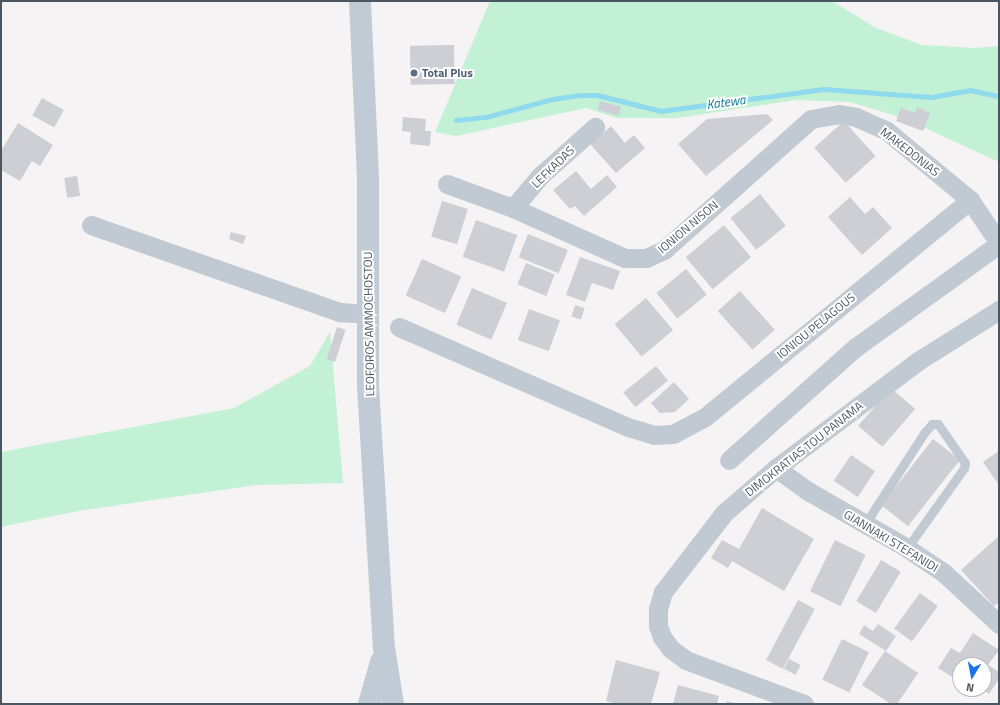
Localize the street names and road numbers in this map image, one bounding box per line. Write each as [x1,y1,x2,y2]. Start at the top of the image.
street label: MAKEDONIAS [878,124,942,180]
street label: LEFKADAS [529,143,577,191]
street label: IONION NISON [655,198,721,256]
street label: LEOFOROS AMMOCHOSTOU [361,251,377,397]
street label: IONIOU PELAGOUS [774,290,858,362]
street label: DIMOKRATIAS TOU PANAMA [742,398,866,500]
street label: GIANNAKI STEFANIDI [841,507,941,575]

